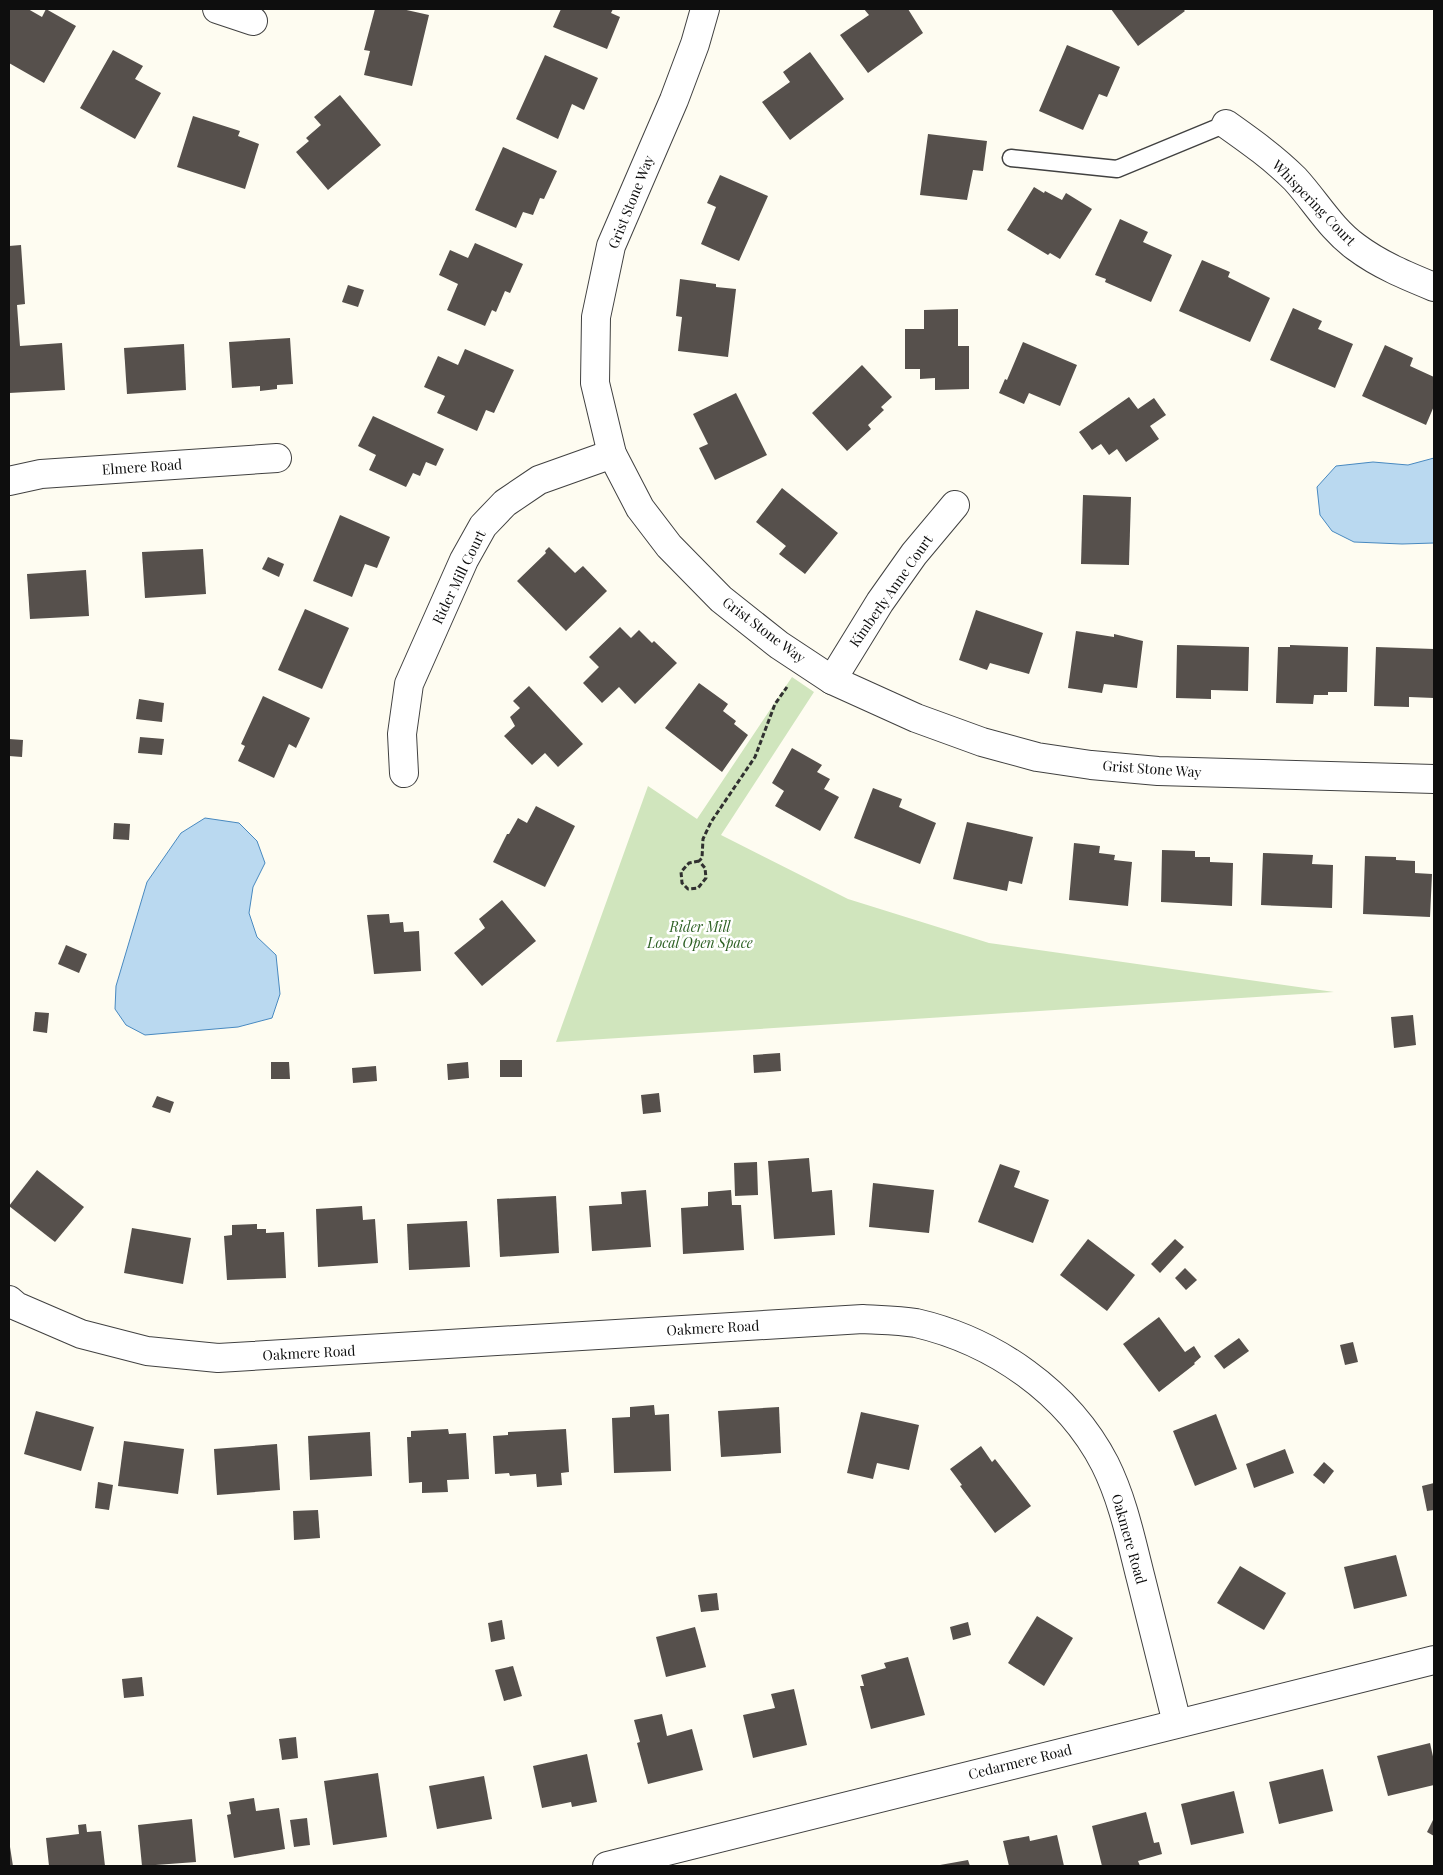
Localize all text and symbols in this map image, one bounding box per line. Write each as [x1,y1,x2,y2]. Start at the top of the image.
street label: Grist Stone Way [603,152,658,251]
street label: Whispering Court [1268,155,1361,250]
street label: Elmere Road [101,454,183,479]
street label: Rider Mill Court [428,526,490,627]
street label: Kimberly Anne Court [845,530,937,651]
street label: Grist Stone Way [719,592,810,667]
street label: Grist Stone Way [1102,756,1202,781]
park label: Rider Mill Local Open Space [646,917,753,952]
street label: Oakmere Road [666,1316,760,1339]
street label: Oakmere Road [262,1341,356,1364]
street label: Oakmere Road [1108,1492,1151,1586]
street label: Cedarmere Road [966,1739,1074,1784]

